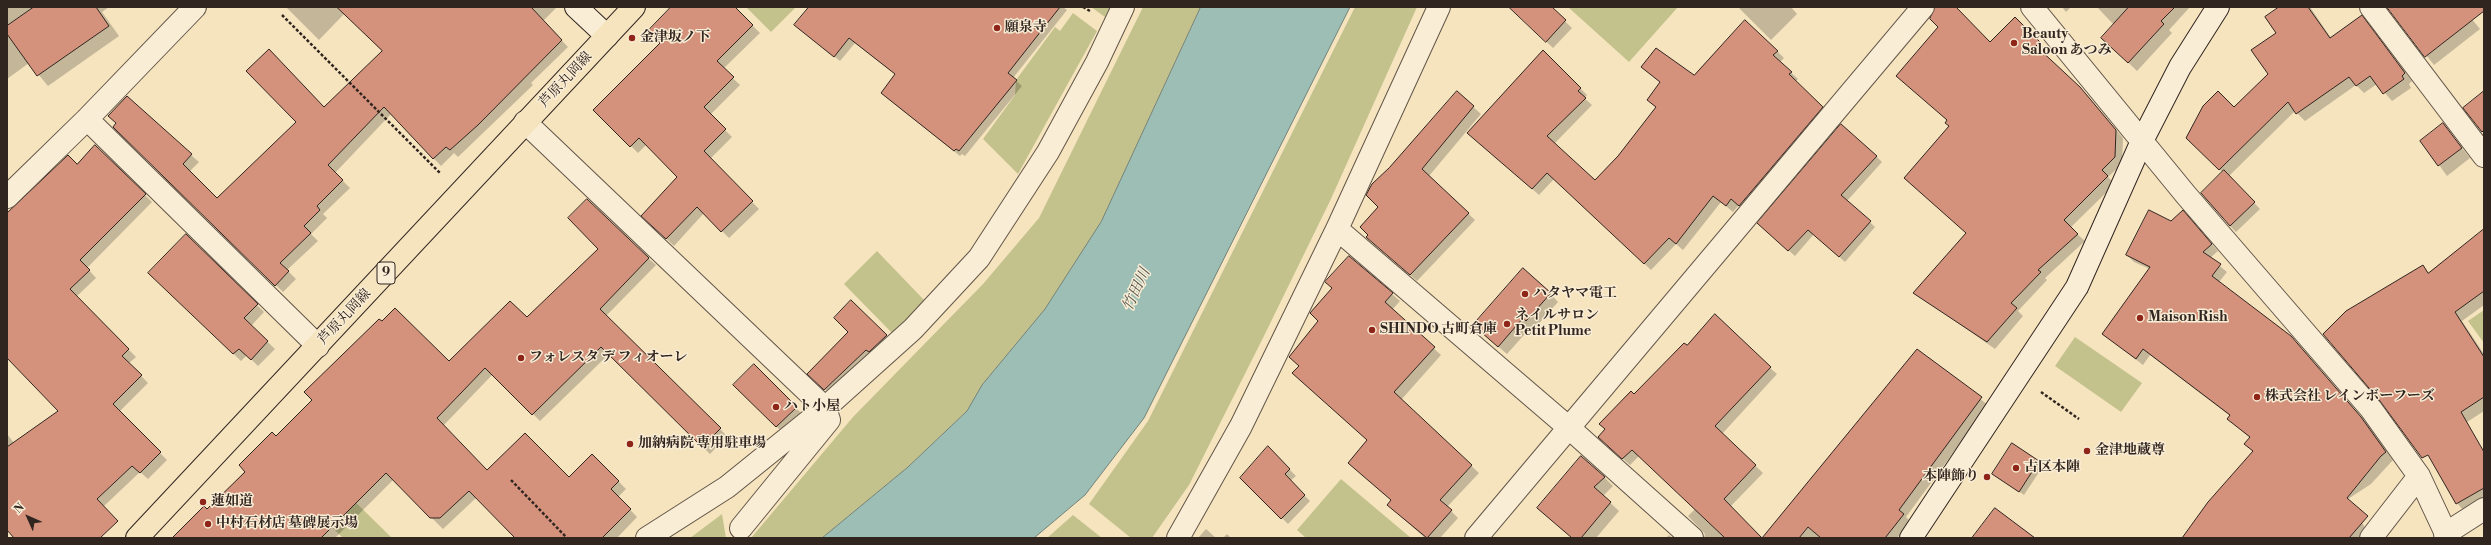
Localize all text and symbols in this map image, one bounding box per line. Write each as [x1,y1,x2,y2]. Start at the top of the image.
place label: 願泉寺 [1005,20,1047,36]
marker: 願泉寺 [992,23,1002,33]
place label: Beauty Saloon あつみ [2022,27,2111,60]
place label: 金津坂ノ下 [640,30,710,46]
marker: 金津坂ノ下 [627,33,637,43]
marker: Beauty Saloon あつみ [2009,38,2019,48]
street label: 芦原丸岡線 [536,49,596,111]
road number: 9 [377,262,395,284]
water label: 竹田川 [1119,266,1155,314]
street label: 芦原丸岡線 [315,286,375,348]
place label: ハタヤマ電工 [1533,286,1617,302]
marker: ハタヤマ電工 [1520,289,1530,299]
place label: ネイルサロン Petit Plume [1515,308,1599,340]
place label: Maison Rish [2148,310,2228,326]
marker: Maison Rish [2135,313,2145,323]
marker: ネイルサロン Petit Plume [1502,319,1512,329]
place label: SHINDO 古町倉庫 [1380,322,1497,338]
marker: SHINDO 古町倉庫 [1367,325,1377,335]
place label: フォレスタ デ フィオーレ [529,350,687,366]
marker: フォレスタ デ フィオーレ [516,353,526,363]
place label: 株式会社 レインボーフーズ [2265,389,2435,405]
marker: 株式会社 レインボーフーズ [2252,392,2262,402]
place label: ハト小屋 [784,399,840,415]
marker: ハト小屋 [771,402,781,412]
place label: 加納病院 専用駐車場 [638,436,766,452]
marker: 加納病院 専用駐車場 [625,439,635,449]
place label: 金津地蔵尊 [2095,443,2165,459]
marker: 金津地蔵尊 [2082,446,2092,456]
place label: 古区本陣 [2024,460,2080,476]
marker: 古区本陣 [2011,463,2021,473]
place label: 本陣飾り [1923,469,1979,485]
marker: 本陣飾り [1982,472,1992,482]
place label: 蓮如道 [211,494,253,510]
north arrow [8,497,48,537]
marker: 蓮如道 [198,497,208,507]
text: N [11,500,28,517]
place label: 中村石材店 墓碑展示場 [216,516,358,532]
marker: 中村石材店 墓碑展示場 [203,519,213,529]

